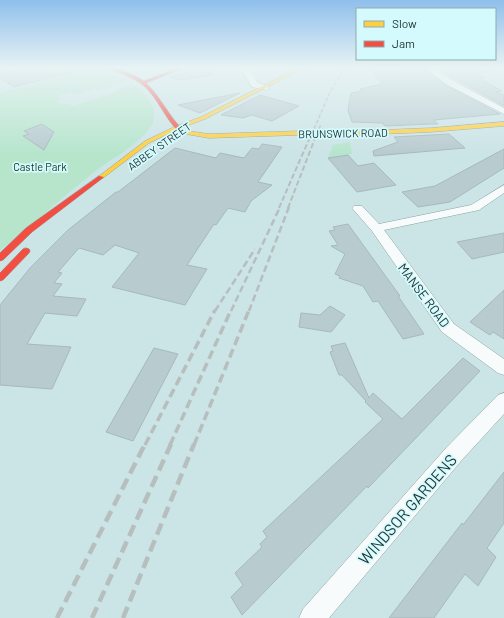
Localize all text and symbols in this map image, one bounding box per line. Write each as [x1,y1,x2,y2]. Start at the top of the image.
legend [356,8,496,60]
text: Slow [392,16,417,30]
text: Jam [392,36,415,50]
street label: ABBEY STREET [125,119,193,173]
street label: BRUNSWICK ROAD [298,126,388,140]
park label: Castle Park [13,160,67,173]
street label: MANSE ROAD [395,260,453,330]
street label: WINDSOR GARDENS [354,450,460,568]

